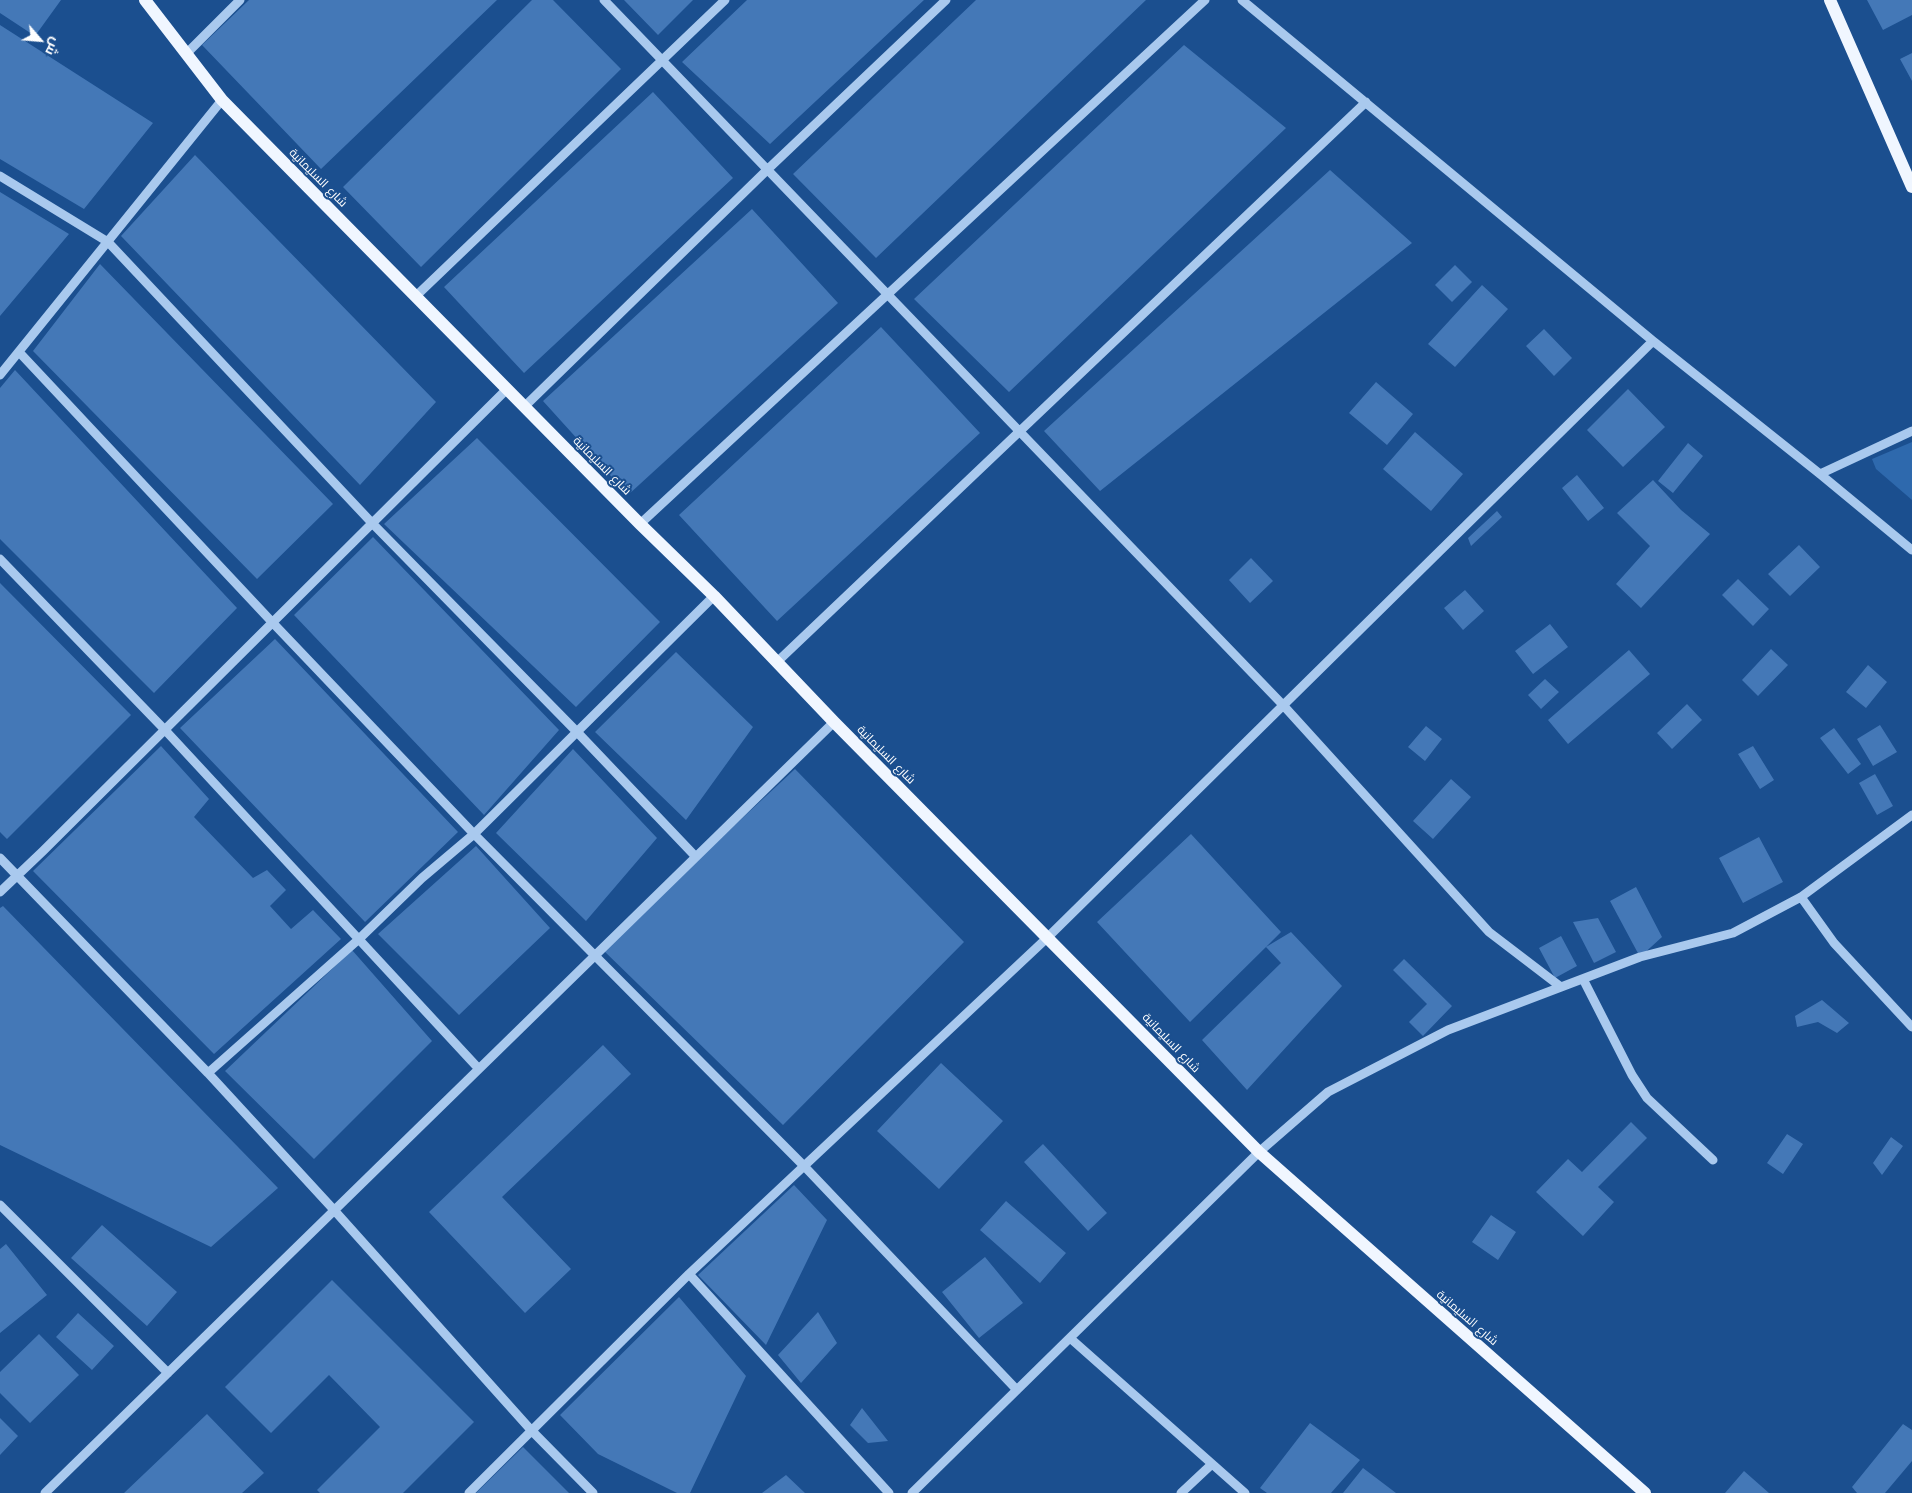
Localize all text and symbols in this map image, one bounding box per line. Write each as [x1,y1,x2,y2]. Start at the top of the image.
north arrow [15,15,65,65]
text: ش [42,35,65,58]
street label: شارع السليمانية [286,146,350,210]
street label: شارع السليمانية [570,434,634,498]
street label: شارع السليمانية [854,723,918,787]
street label: شارع السليمانية [1139,1010,1203,1076]
street label: شارع السليمانية [1433,1287,1501,1349]

